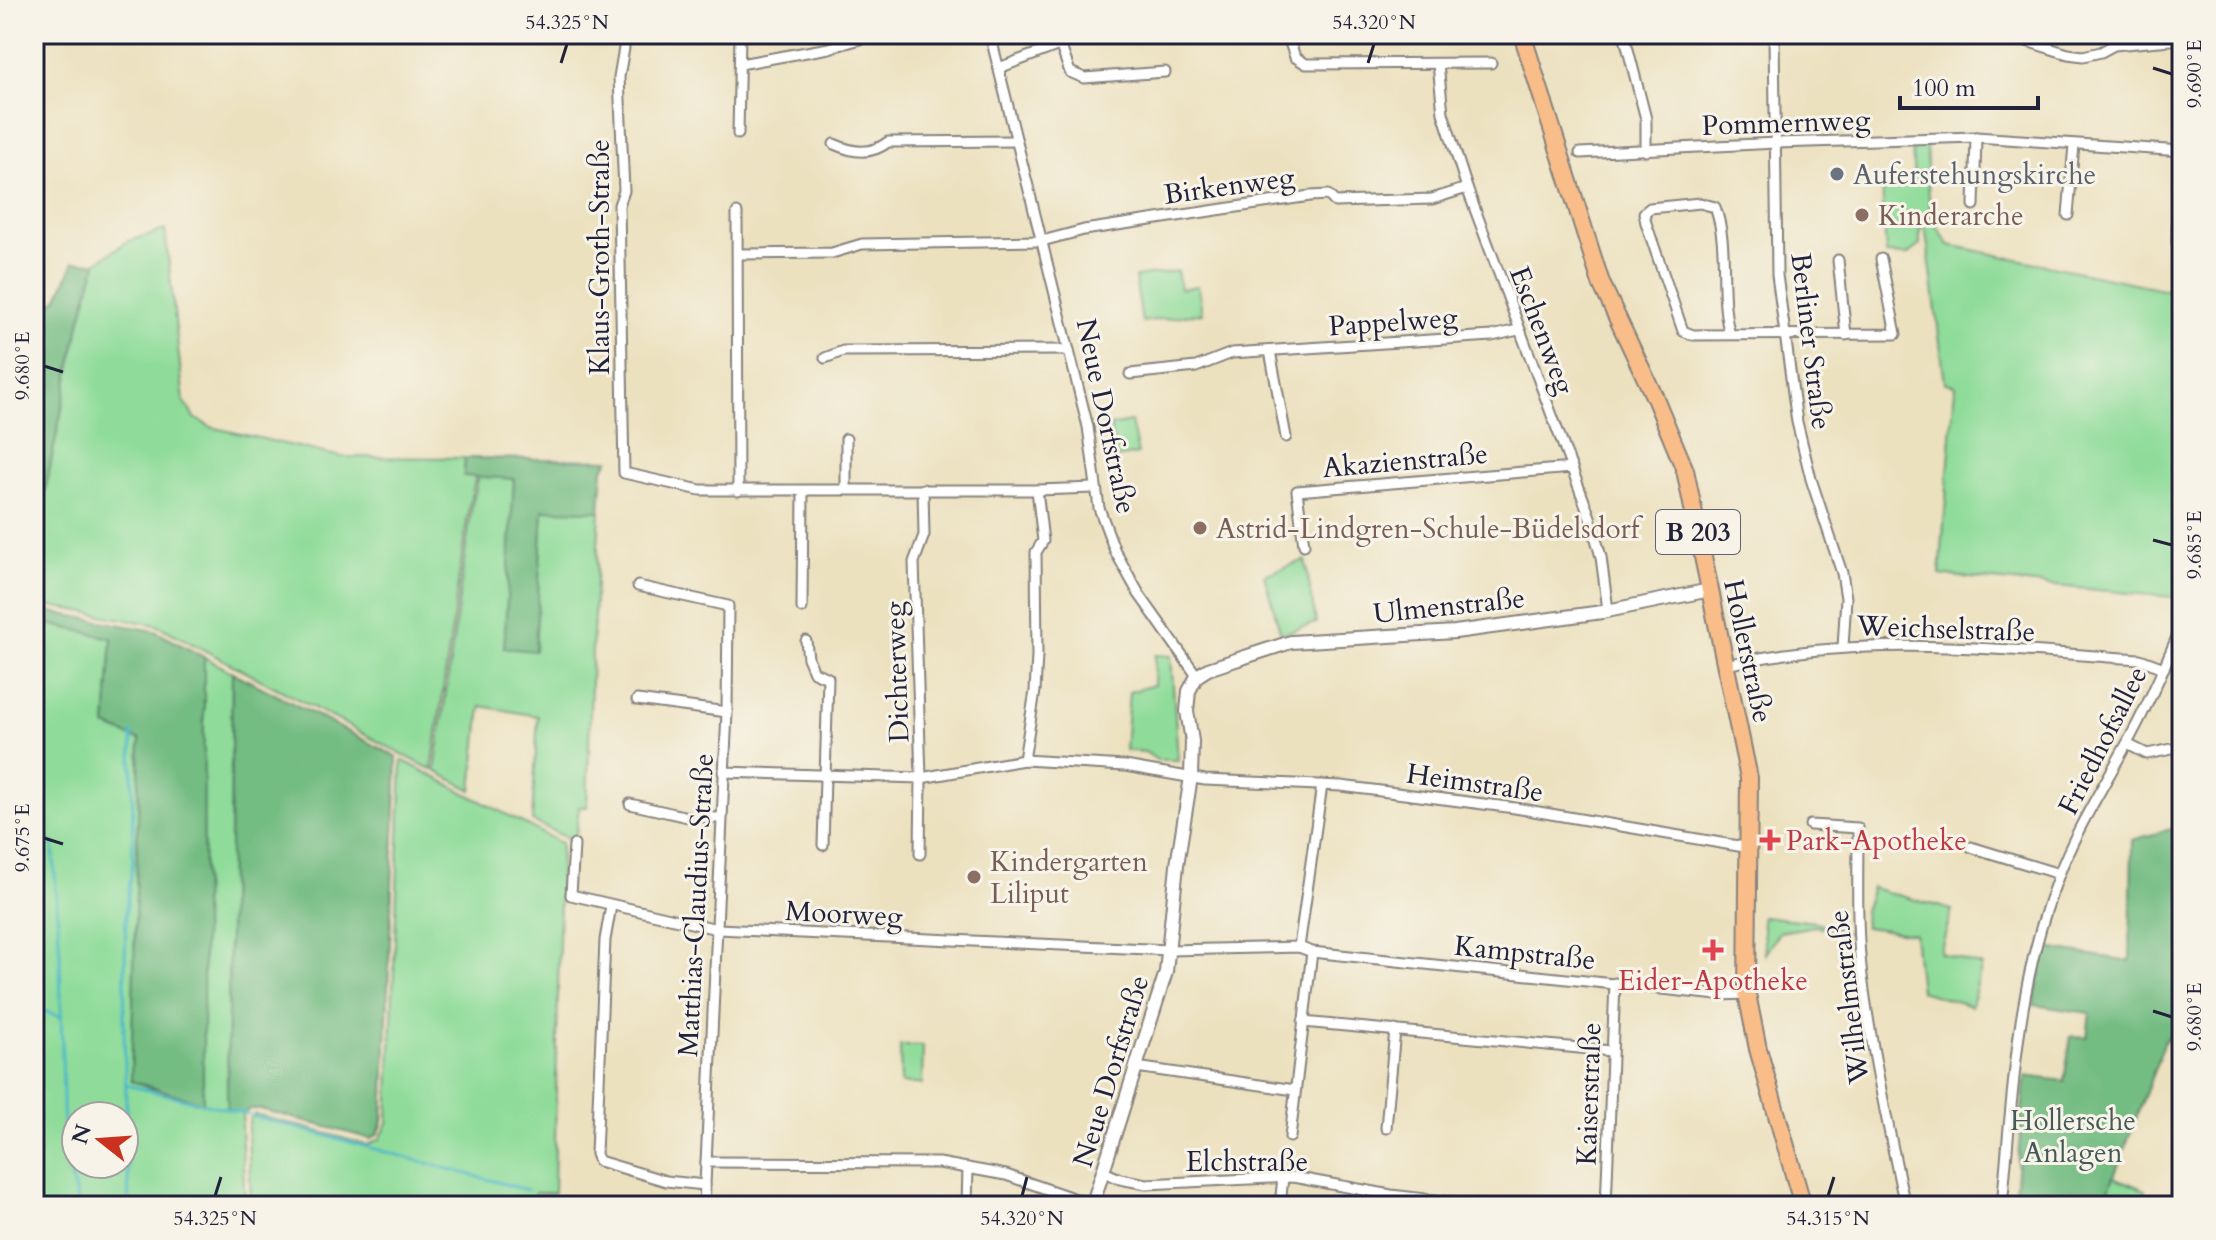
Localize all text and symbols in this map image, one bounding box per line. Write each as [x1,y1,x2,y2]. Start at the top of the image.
text: 54.325°N [525,9,609,36]
text: 54.320°N [1332,9,1416,36]
text: 9.690°E [2181,40,2208,108]
scale bar [1900,60,2038,110]
text: 100 m [1912,72,1976,105]
street label: Pommernweg [1701,101,1871,145]
street label: Klaus-Groth-Straße [581,139,619,375]
place label: Auferstehungskirche [1853,156,2096,194]
street label: Birkenweg [1161,158,1297,214]
marker: Auferstehungskirche [1828,165,1846,183]
place label: Kinderarche [1878,197,2024,235]
marker: Kinderarche [1853,206,1871,224]
street label: Berliner Straße [1781,251,1841,432]
street label: Eschenweg [1500,261,1584,400]
street label: Pappelweg [1327,299,1459,345]
street label: Neue Dorfstraße [1067,315,1145,517]
text: 9.680°E [9,332,36,400]
street label: Akazienstraße [1321,435,1489,487]
place label: Astrid-Lindgren-Schule-Büdelsdorf [1216,510,1644,548]
road number: B 203 [1656,510,1740,554]
text: 9.685°E [2181,511,2208,579]
marker: Astrid-Lindgren-Schule-Büdelsdorf [1191,519,1209,537]
street label: Hollerstraße [1714,576,1782,726]
street label: Ulmenstraße [1371,579,1527,633]
street label: Dichterweg [876,600,918,743]
street label: Weichselstraße [1855,607,2036,651]
street label: Friedhofsallee [2049,660,2157,821]
street label: Matthias-Claudius-Straße [669,752,723,1058]
street label: Heimstraße [1404,755,1546,811]
text: 9.675°E [9,804,36,872]
place label: Park-Apotheke [1786,822,1967,860]
marker: Park-Apotheke [1761,831,1779,849]
place label: Kindergarten Liliput [990,843,1148,913]
marker: Kindergarten Liliput [965,868,983,886]
street label: Moorweg [784,892,904,936]
street label: Wilhelmstraße [1819,908,1879,1087]
street label: Kampstraße [1453,927,1597,979]
marker: Eider-Apotheke [1704,941,1722,959]
place label: Eider-Apotheke [1618,962,1808,1000]
street label: Neue Dorfstraße [1064,971,1158,1172]
text: 9.680°E [2181,983,2208,1051]
street label: Kaiserstraße [1568,1022,1610,1166]
north arrow [60,1100,140,1180]
park label: Hollersche Anlagen [2010,1102,2136,1172]
text: N [65,1121,99,1148]
street label: Elchstraße [1186,1143,1308,1181]
text: 54.325°N [173,1205,257,1232]
text: 54.320°N [980,1205,1064,1232]
text: 54.315°N [1786,1205,1870,1232]

